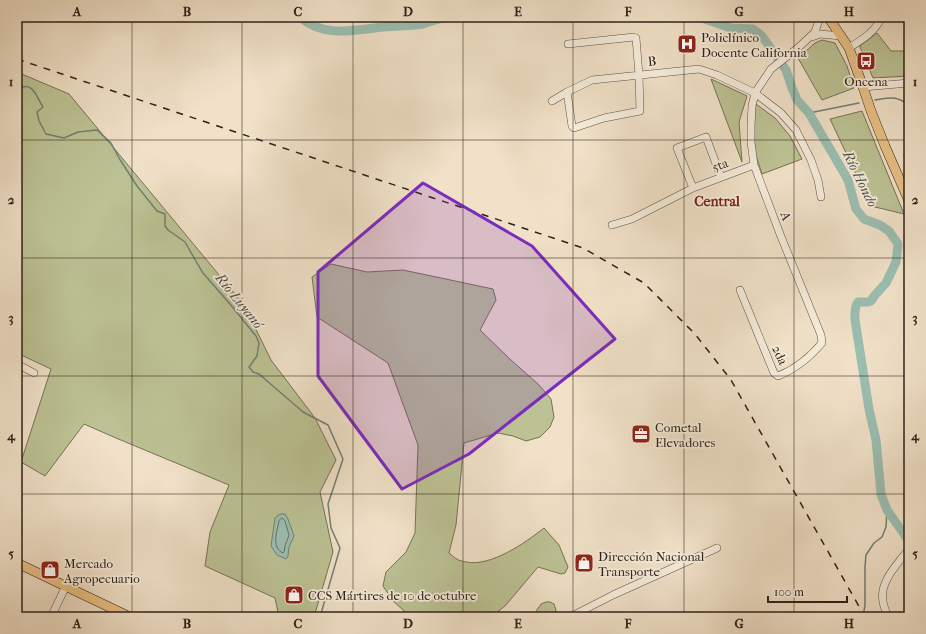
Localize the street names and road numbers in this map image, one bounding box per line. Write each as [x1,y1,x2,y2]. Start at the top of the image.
street label: B [647,53,657,69]
street label: 5ta [710,155,731,175]
street label: A [777,208,795,223]
street label: 2da [769,343,791,368]

